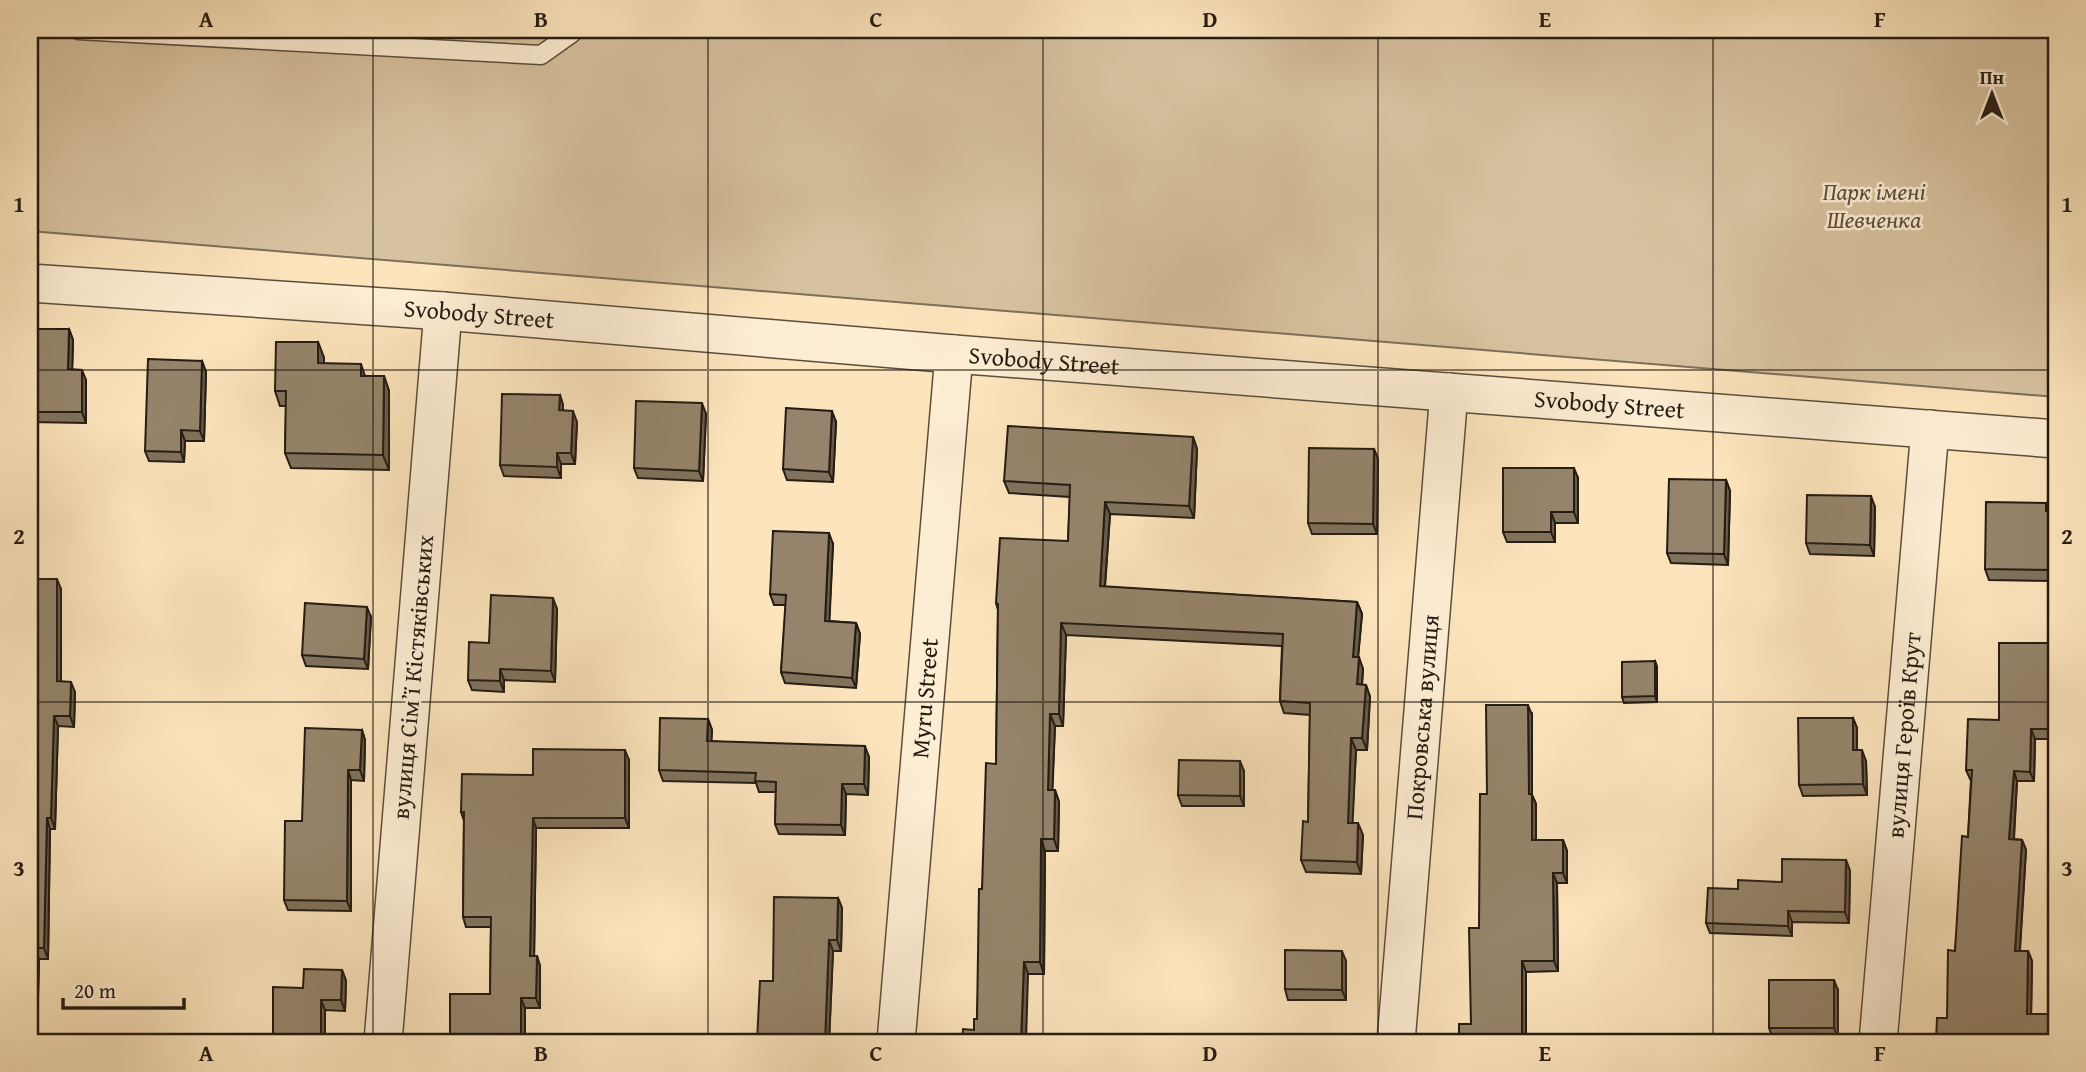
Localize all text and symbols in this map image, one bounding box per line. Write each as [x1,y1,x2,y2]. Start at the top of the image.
text: A [199,2,214,35]
text: B [534,2,548,35]
text: C [869,2,883,35]
text: D [1203,2,1218,35]
text: E [1539,2,1551,35]
text: F [1874,2,1886,35]
north arrow [1956,60,2026,130]
text: Пн [1980,63,2005,91]
park label: Парк імені Шевченка [1822,174,1926,237]
text: 1 [13,187,25,220]
text: 1 [2061,187,2073,220]
street label: Svobody Street [403,290,556,337]
street label: Svobody Street [967,337,1121,384]
street label: Svobody Street [1533,381,1686,427]
text: 2 [13,519,25,552]
text: 2 [2061,519,2073,552]
street label: вулиця Сімʼї Кістяківських [383,532,442,821]
street label: Покровська вулиця [1396,613,1448,821]
street label: вулиця Героїв Крут [1877,630,1930,839]
street label: Myru Street [902,636,947,760]
text: 3 [13,851,25,884]
text: 3 [2061,851,2073,884]
scale bar [63,967,184,1011]
text: 20 m [74,975,116,1006]
text: A [199,1036,214,1069]
text: B [534,1036,548,1069]
text: C [869,1036,883,1069]
text: D [1203,1036,1218,1069]
text: E [1539,1036,1551,1069]
text: F [1874,1036,1886,1069]

